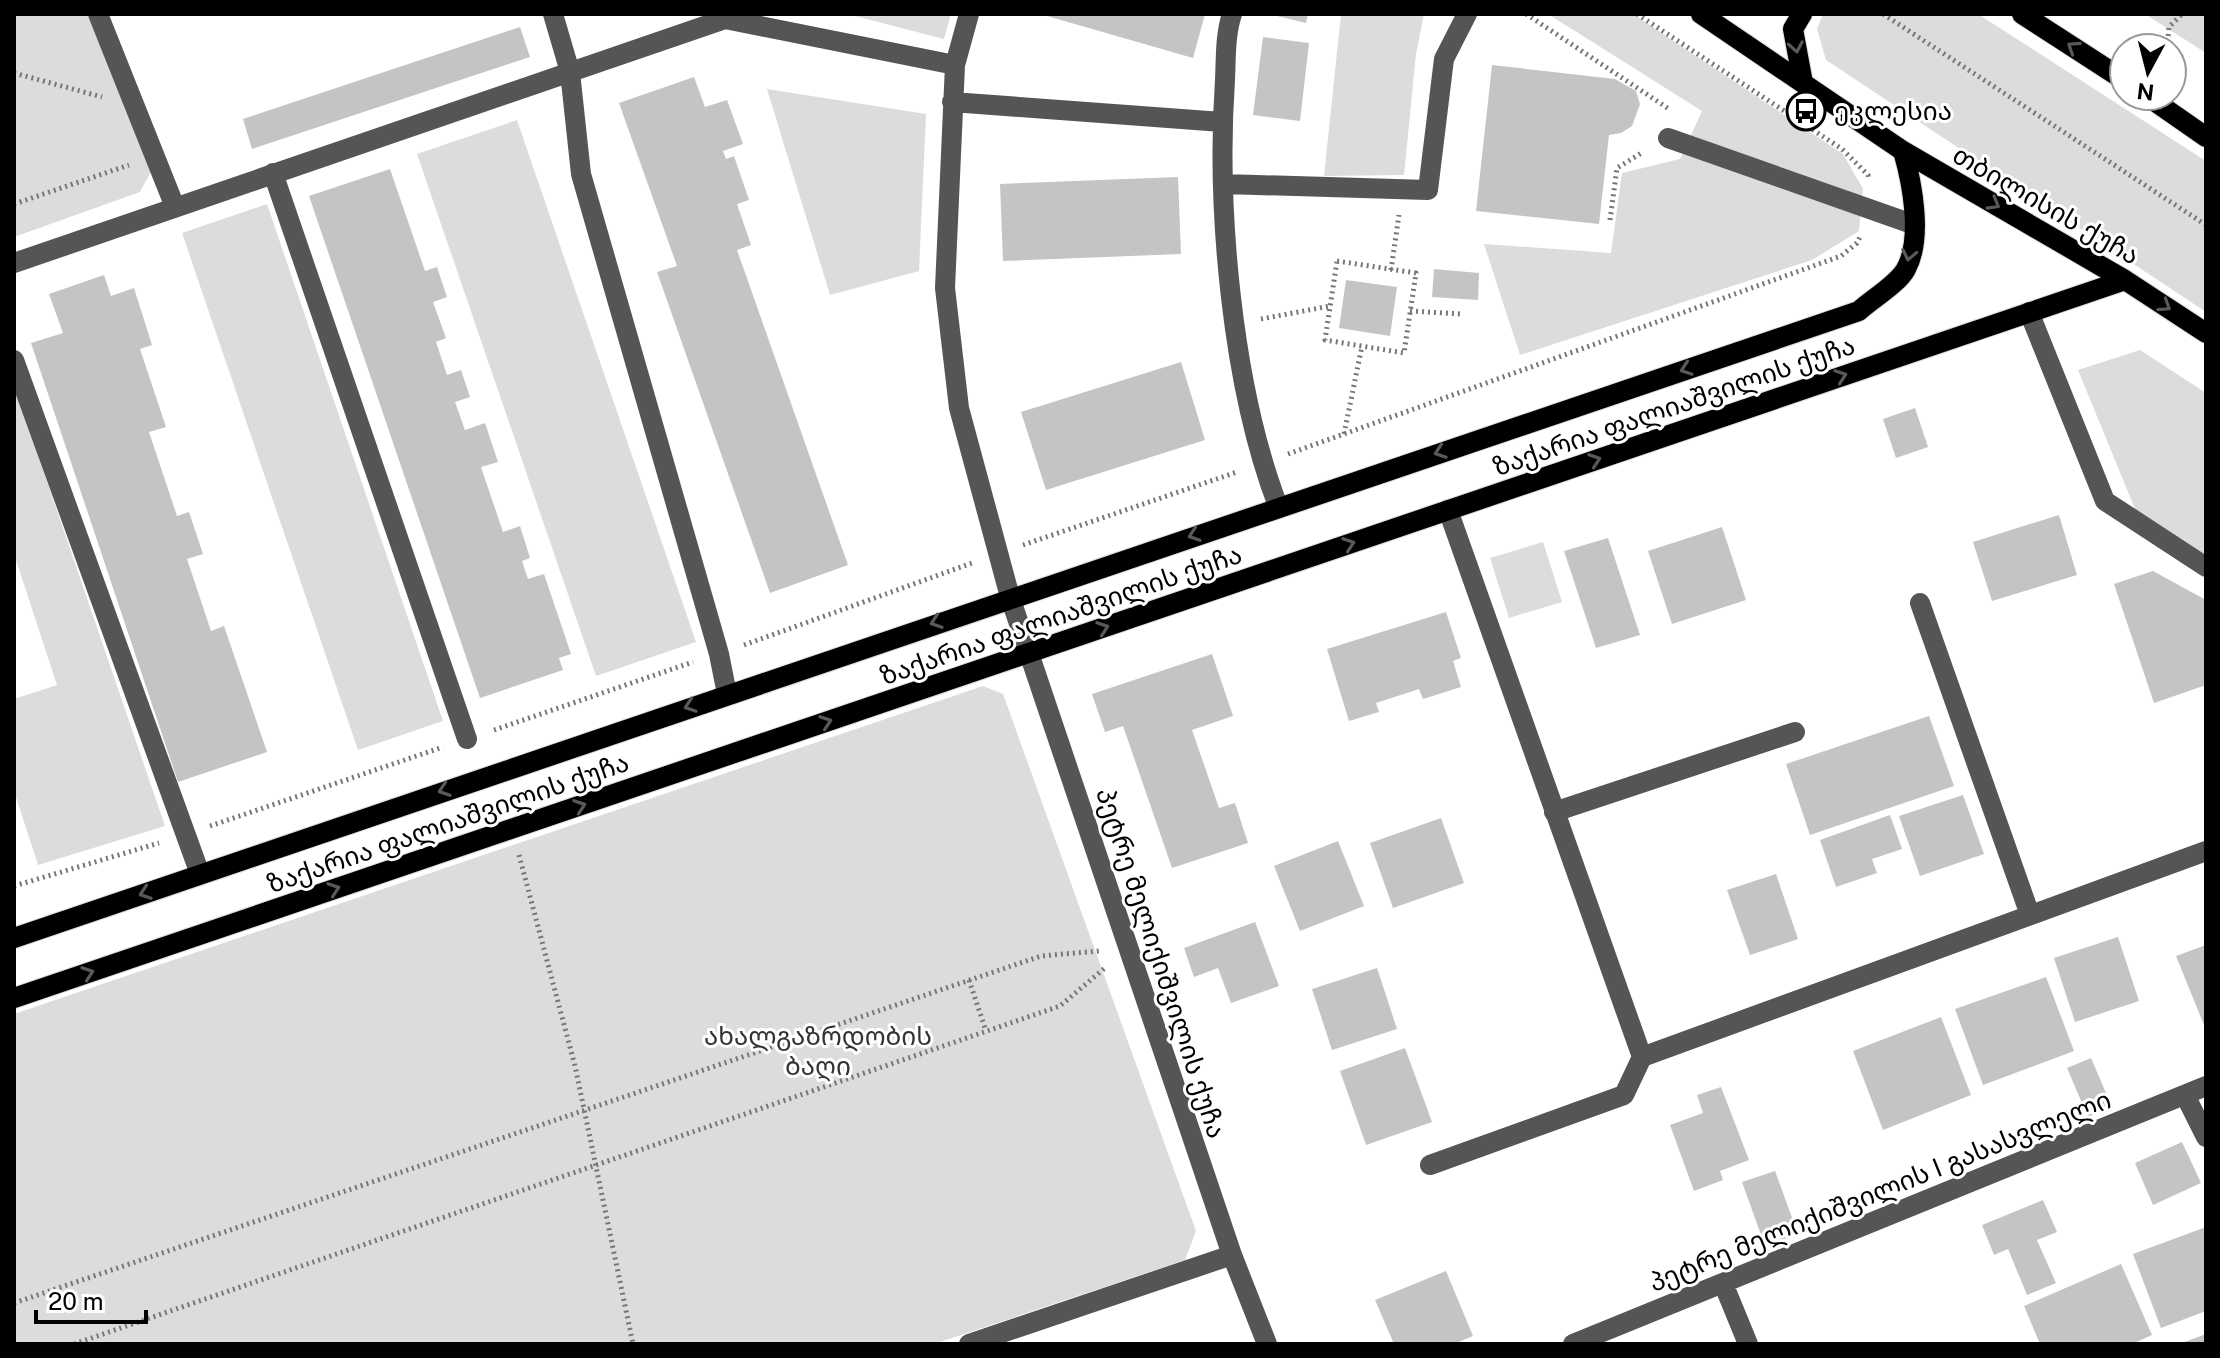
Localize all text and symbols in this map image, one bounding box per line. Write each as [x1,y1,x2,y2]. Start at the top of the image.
north arrow [2108,32,2188,112]
one-way arrow [1787,40,1804,54]
one-way arrow [2067,42,2082,57]
text: N [2135,78,2156,106]
bus stop icon: ეკლესია [1785,90,1827,132]
place label: ეკლესია [1834,95,1952,127]
street label: თბილისის ქუჩა [1947,139,2145,271]
one-way arrow [1985,194,2000,210]
one-way arrow [1901,247,1918,261]
one-way arrow [2157,297,2171,312]
street label: ზაქარია ფალიაშვილის ქუჩა [1489,329,1859,483]
one-way arrow [1680,360,1694,376]
one-way arrow [1833,370,1847,386]
one-way arrow [1434,443,1448,459]
one-way arrow [1587,454,1601,470]
one-way arrow [1187,526,1201,542]
street label: ზაქარია ფალიაშვილის ქუჩა [876,538,1246,692]
one-way arrow [1341,538,1355,554]
one-way arrow [930,613,944,629]
one-way arrow [1095,622,1109,638]
one-way arrow [684,697,698,713]
one-way arrow [819,715,833,732]
street label: ზაქარია ფალიაშვილის ქუჩა [263,746,633,900]
one-way arrow [438,781,452,797]
street label: პეტრე მელიქიშვილის ქუჩა [1089,784,1233,1142]
one-way arrow [572,799,586,815]
one-way arrow [326,883,340,899]
one-way arrow [139,884,153,900]
one-way arrow [80,967,94,983]
park label: ახალგაზრდობის ბაღი [704,1020,932,1082]
street label: პეტრე მელიქიშვილის I გასასვლელი [1644,1083,2116,1299]
scale bar [36,1274,146,1324]
text: 20 m [48,1287,104,1315]

